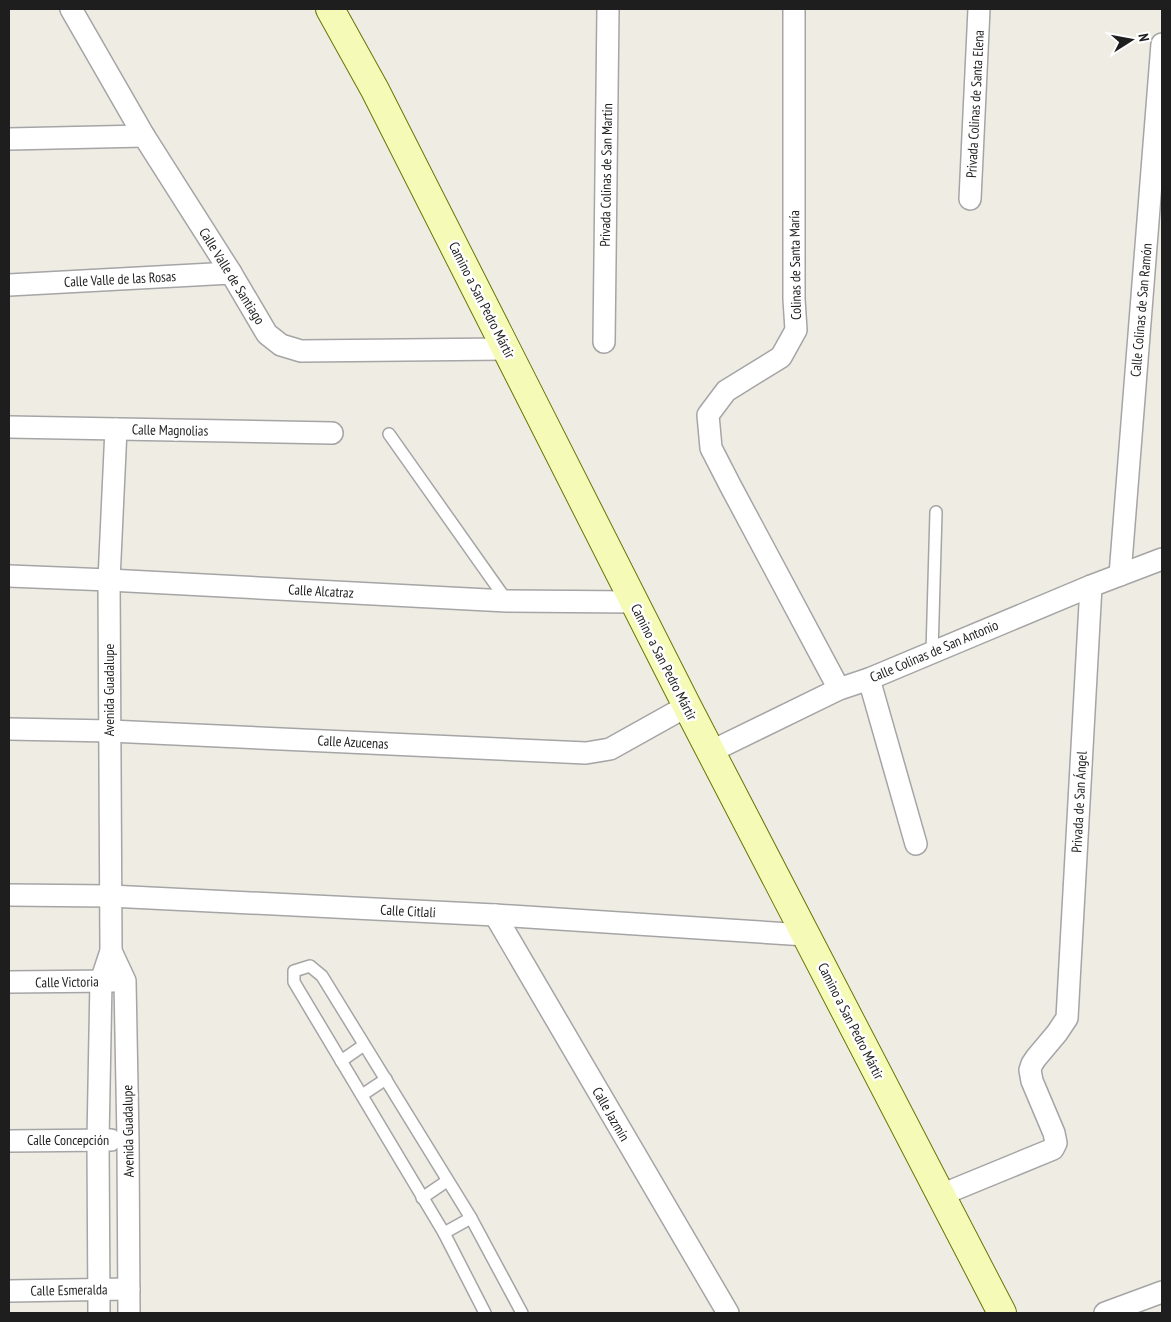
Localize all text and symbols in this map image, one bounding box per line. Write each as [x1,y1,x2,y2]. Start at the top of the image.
north arrow [1106,15,1156,65]
street label: Privada Colinas de Santa Elena [962,30,988,178]
text: N [1134,32,1153,43]
street label: Privada Colinas de San Martin [596,103,616,247]
street label: Colinas de Santa María [785,210,805,320]
street label: Calle Valle de Santiago [195,224,269,328]
street label: Camino a San Pedro Mártir [445,239,519,361]
street label: Calle Colinas de San Ramón [1126,242,1156,378]
street label: Calle Valle de las Rosas [63,267,177,291]
street label: Calle Magnolias [132,420,209,440]
street label: Calle Alcatraz [288,580,354,602]
street label: Camino a San Pedro Mártir [627,601,701,723]
street label: Calle Colinas de San Antonio [867,616,1001,686]
street label: Avenida Guadalupe [100,643,118,736]
street label: Calle Azucenas [317,731,389,753]
street label: Privada de San Ángel [1067,750,1091,853]
street label: Calle Citlali [380,901,436,921]
street label: Camino a San Pedro Mártir [814,960,888,1082]
street label: Calle Victoria [35,972,99,992]
street label: Avenida Guadalupe [118,1084,138,1177]
street label: Calle Jazmín [588,1084,634,1144]
street label: Calle Concepción [27,1131,109,1149]
street label: Calle Esmeralda [30,1280,108,1300]

